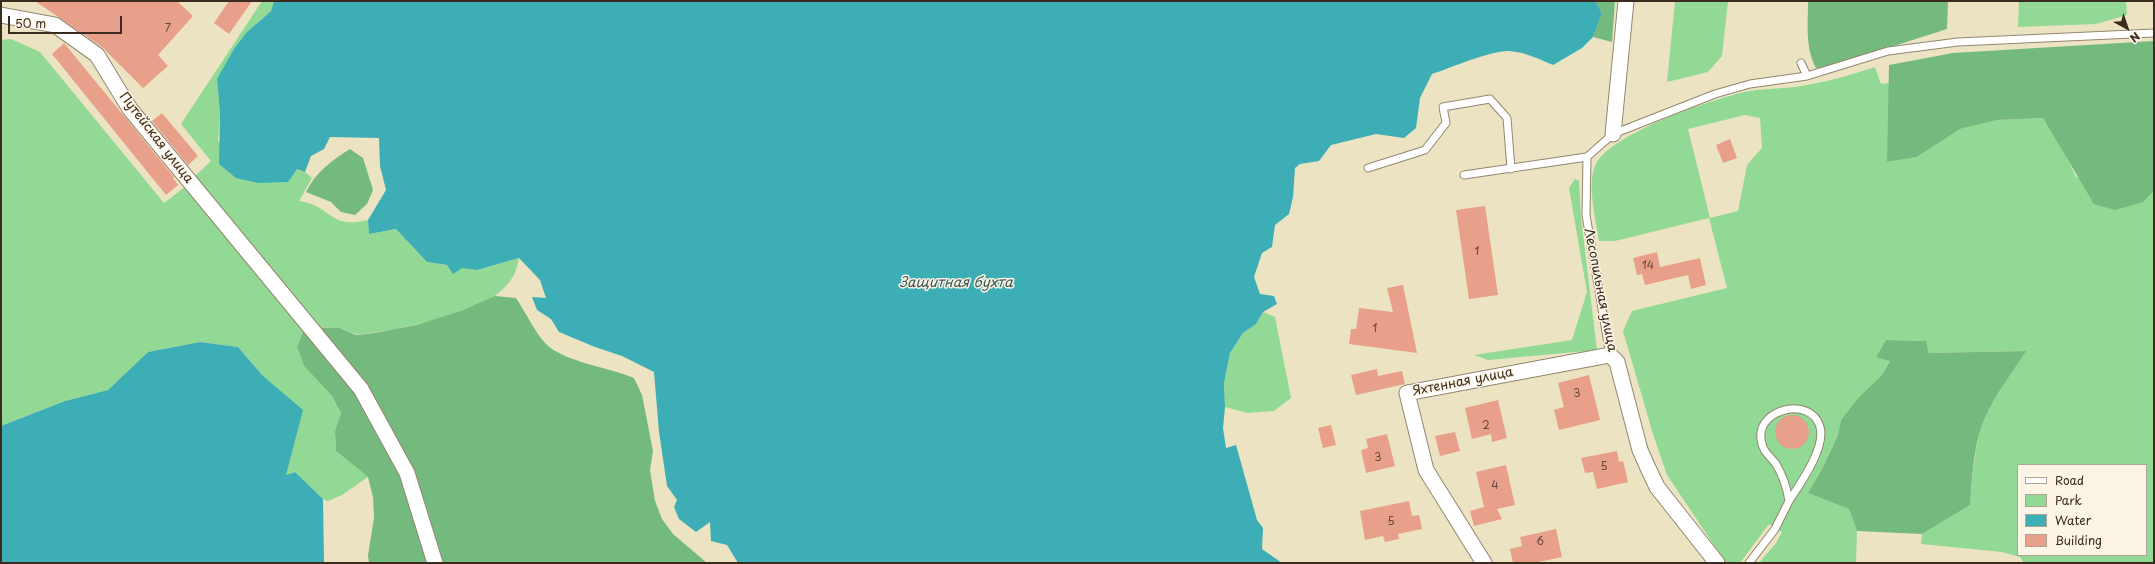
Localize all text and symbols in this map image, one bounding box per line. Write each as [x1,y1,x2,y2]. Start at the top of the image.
scale bar [10,8,124,34]
north arrow [2107,8,2147,48]
text: 50 m [15,14,46,32]
house number: 7 [165,22,171,36]
text: N [2126,28,2144,47]
street label: Путейская улица [116,89,196,187]
street label: Лесопильная улица [1580,227,1620,353]
house number: 1 [1475,245,1479,259]
house number: 14 [1642,259,1654,273]
water label: Защитная бухта [899,275,1013,291]
house number: 1 [1373,322,1377,336]
street label: Яхтенная улица [1411,365,1515,399]
house number: 3 [1573,387,1581,401]
house number: 2 [1482,419,1490,433]
house number: 3 [1374,451,1382,465]
house number: 5 [1600,460,1608,474]
legend [2017,464,2147,556]
text: Road [2055,471,2084,489]
house number: 4 [1491,479,1499,493]
text: Park [2055,491,2082,509]
text: Water [2055,511,2091,529]
house number: 5 [1387,515,1395,529]
text: Building [2055,531,2102,549]
house number: 6 [1536,535,1544,549]

